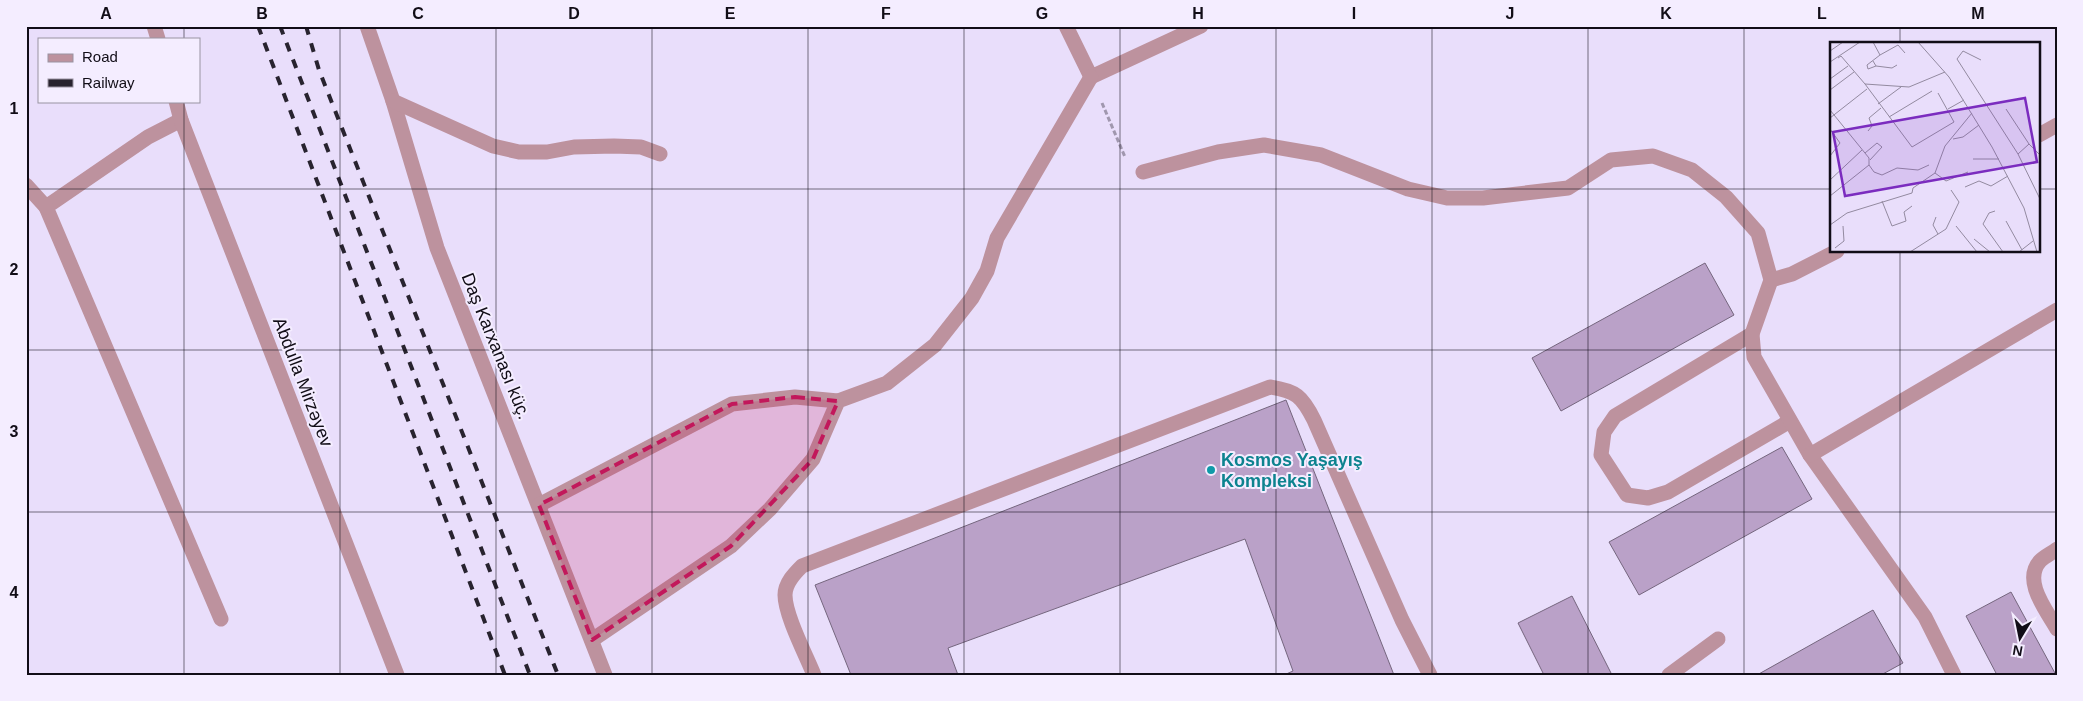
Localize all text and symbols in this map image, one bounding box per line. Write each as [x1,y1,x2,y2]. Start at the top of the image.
text: A [100,5,112,22]
text: B [256,5,268,22]
text: C [412,5,424,22]
text: D [568,5,580,22]
text: E [725,5,736,22]
text: F [881,5,891,22]
text: G [1036,5,1048,22]
text: H [1192,5,1204,22]
text: I [1352,5,1356,22]
text: J [1506,5,1514,22]
text: K [1660,5,1672,22]
text: L [1817,5,1827,22]
text: M [1971,5,1985,22]
legend [38,38,200,102]
inset map [1830,42,2040,252]
text: Road [82,48,118,65]
text: Railway [82,74,135,91]
text: 1 [10,100,19,117]
text: 2 [10,261,19,278]
street label: Daş Karxanası küç. [457,270,535,422]
street label: Abdulla Mirzəyev [269,314,337,450]
text: 3 [10,423,19,440]
place label: Kosmos Yaşayış Kompleksi [1221,450,1363,491]
marker: Kosmos Yaşayış Kompleksi [1205,464,1217,476]
text: 4 [10,584,19,601]
north arrow [1996,614,2046,664]
text: N [2011,642,2024,660]

